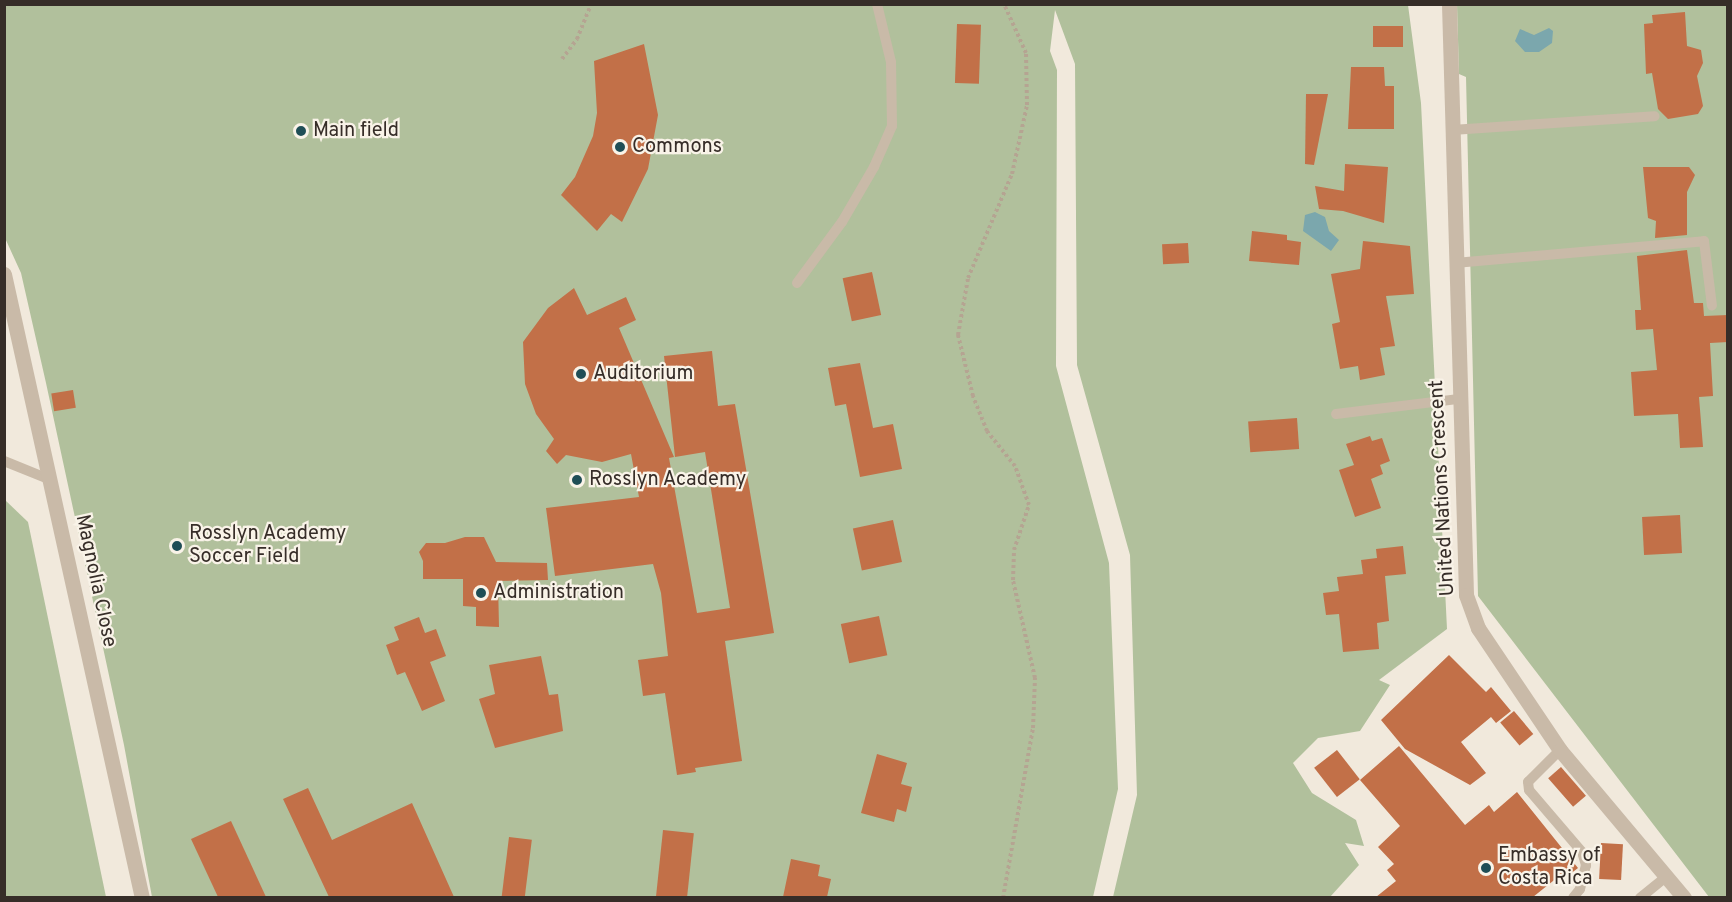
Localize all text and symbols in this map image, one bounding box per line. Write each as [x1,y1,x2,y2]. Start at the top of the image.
place label: Main field [313,119,399,143]
marker: Main field [294,124,308,138]
place label: Commons [632,135,722,159]
marker: Commons [613,140,627,154]
place label: Auditorium [593,362,693,386]
marker: Auditorium [574,367,588,381]
street label: United Nations Crescent [1425,379,1461,597]
place label: Rosslyn Academy [589,468,747,492]
marker: Rosslyn Academy [570,473,584,487]
street label: Magnolia Close [69,512,121,650]
place label: Rosslyn Academy Soccer Field [189,522,347,569]
marker: Rosslyn Academy Soccer Field [170,539,184,553]
place label: Administration [493,581,624,605]
marker: Administration [474,586,488,600]
place label: Embassy of Costa Rica [1498,844,1600,891]
marker: Embassy of Costa Rica [1479,861,1493,875]

